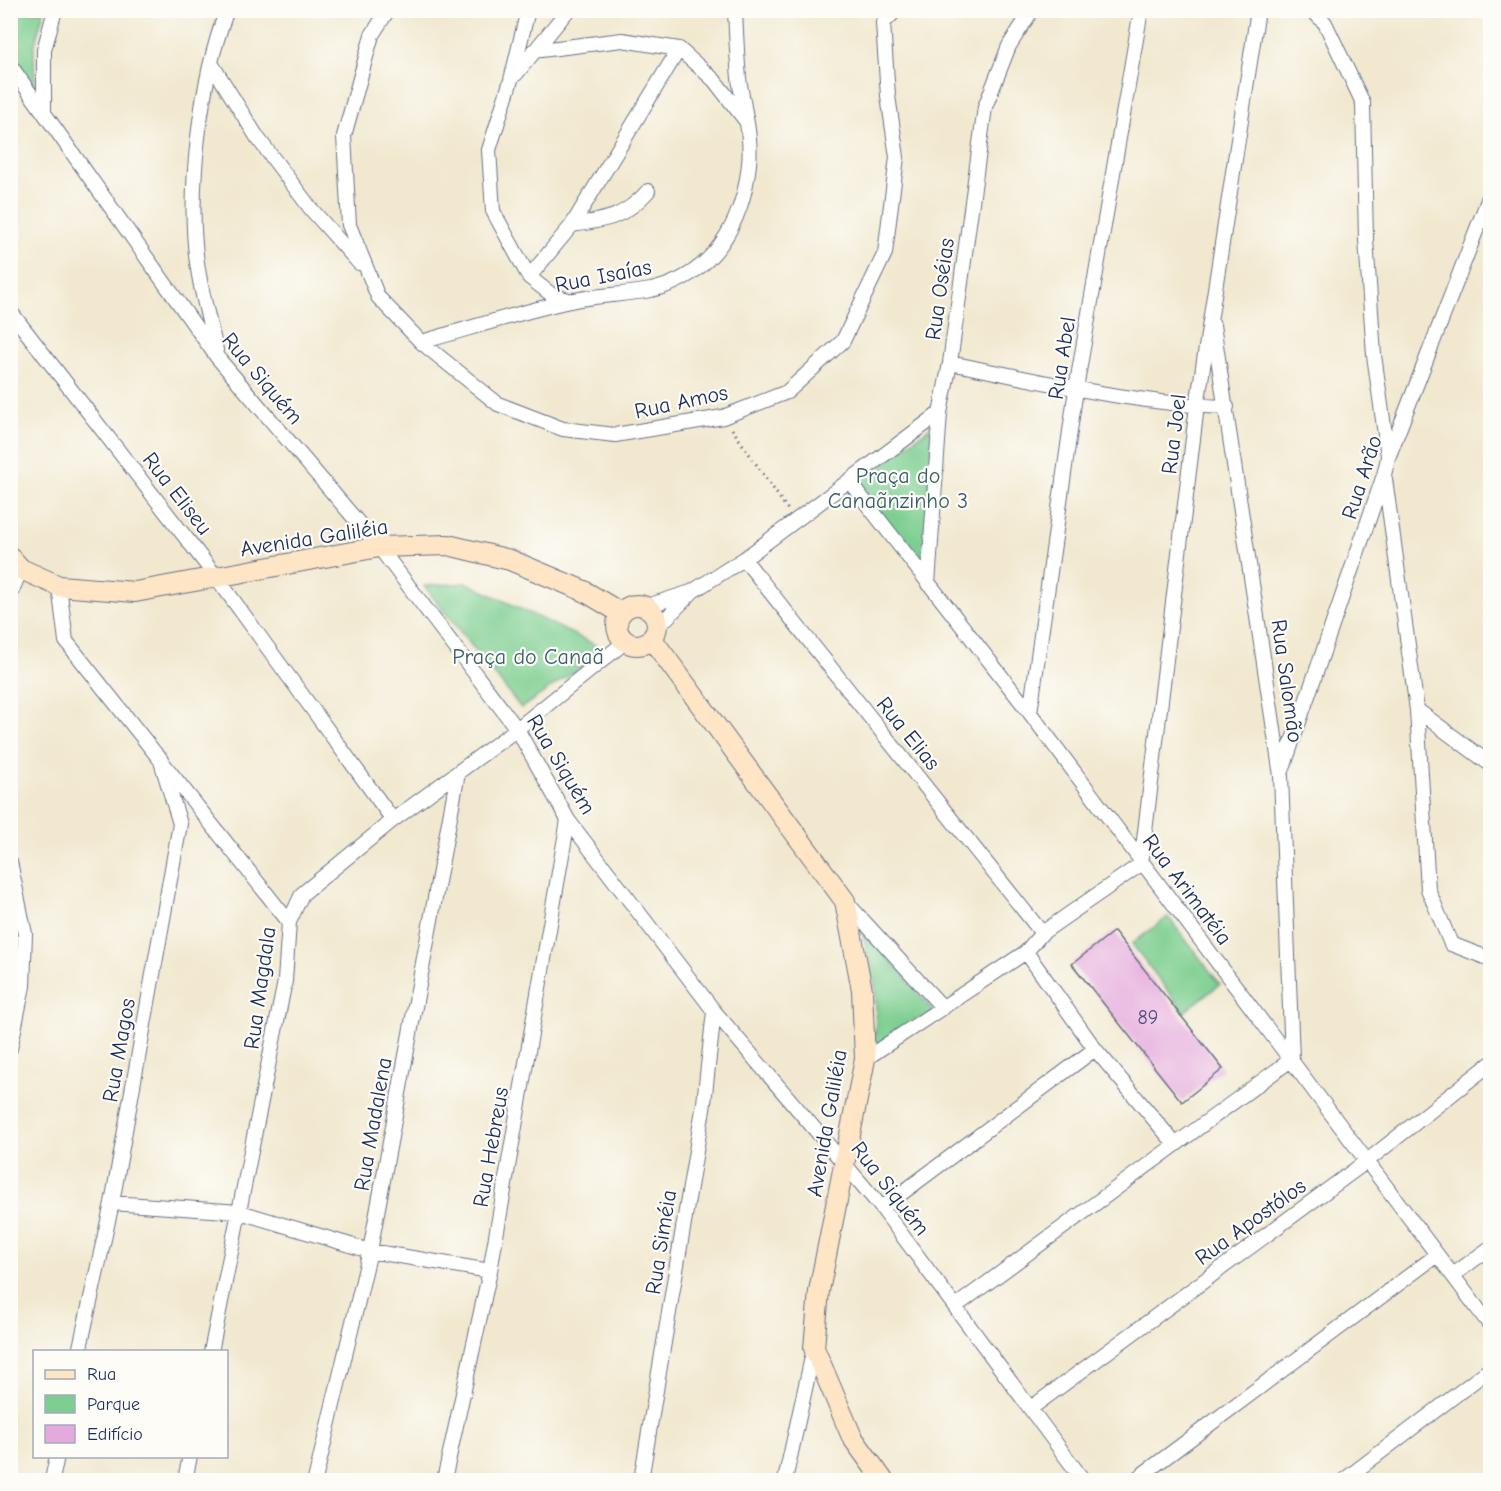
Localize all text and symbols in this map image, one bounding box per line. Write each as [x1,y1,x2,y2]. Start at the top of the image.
street label: Rua Oséias [920,236,960,342]
street label: Rua Isaías [553,254,654,298]
street label: Rua Abel [1043,315,1081,401]
street label: Rua Siquém [216,327,308,430]
street label: Rua Amos [632,379,730,425]
street label: Rua Joel [1156,393,1192,476]
street label: Rua Arão [1336,432,1388,523]
street label: Rua Eliseu [137,447,217,540]
park label: Praça do Canaãnzinho 3 [828,463,968,514]
street label: Avenida Galiléia [238,513,390,562]
street label: Rua Salomão [1265,618,1309,744]
park label: Praça do Canaã [452,644,604,670]
street label: Rua Elias [871,692,946,775]
street label: Rua Siquém [521,710,601,819]
street label: Rua Arimatéia [1137,829,1237,950]
street label: Rua Magdala [239,925,281,1051]
street label: Rua Magos [97,996,141,1104]
house number: 89 [1138,1006,1158,1029]
street label: Avenida Galiléia [801,1047,853,1199]
street label: Rua Madalena [348,1055,398,1193]
street label: Rua Hebreus [468,1085,514,1209]
street label: Rua Siquém [845,1136,935,1241]
street label: Rua Apostólos [1190,1173,1311,1271]
street label: Rua Siméia [640,1188,682,1296]
legend [33,1350,228,1458]
text: Rua [87,1364,116,1385]
text: Parque [87,1394,140,1415]
text: Edifício [87,1424,143,1445]

